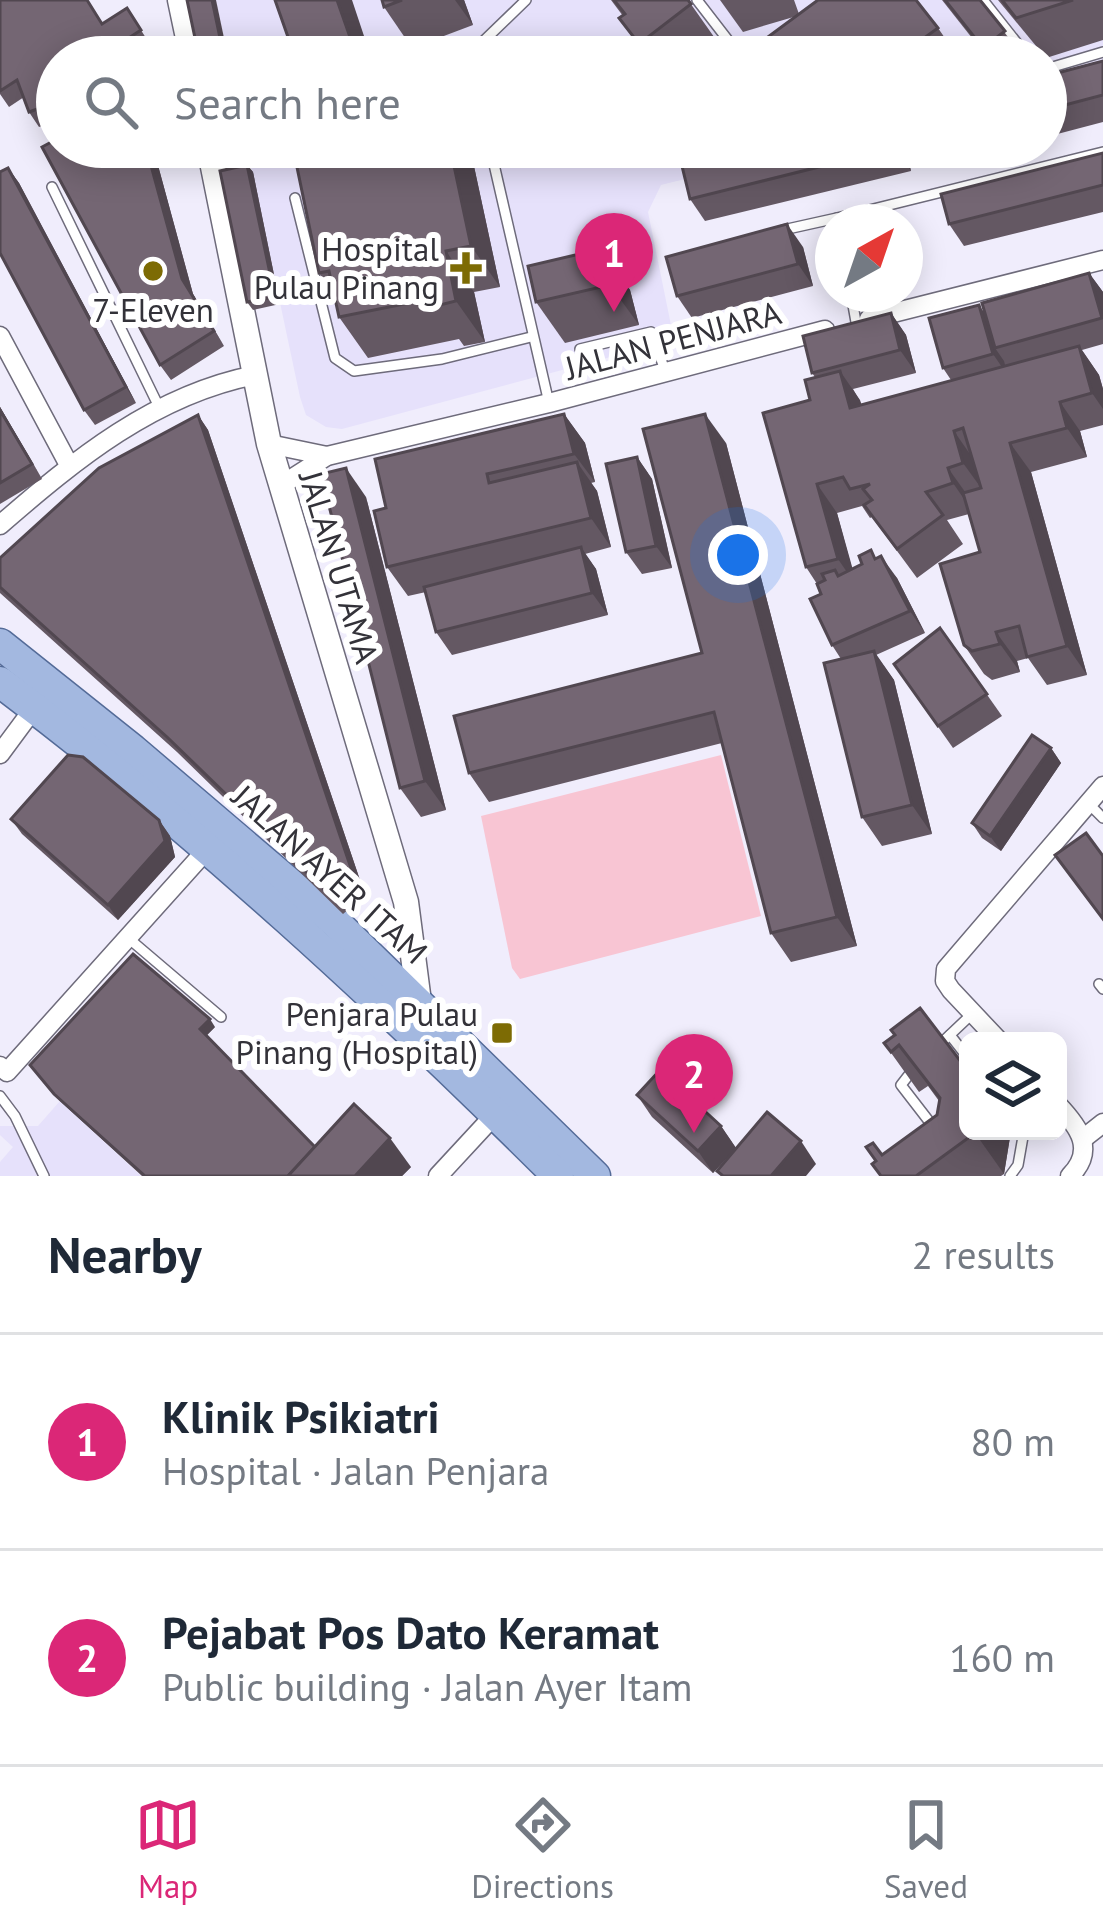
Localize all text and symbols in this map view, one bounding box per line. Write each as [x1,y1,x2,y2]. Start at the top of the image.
search box [36,36,1067,168]
icon: search [78,69,144,135]
text: Search here [174,73,401,131]
north arrow [815,204,923,312]
pin: 1 [575,213,653,312]
place label: Hospital Pulau Pinang [254,227,439,308]
marker: Hospital Pulau Pinang [450,252,482,284]
marker: 7-Eleven [140,258,166,284]
place label: 7-Eleven [92,288,214,331]
street label: JALAN PENJARA [558,290,786,390]
street label: JALAN UTAMA [289,464,389,669]
your location [708,525,768,585]
street label: JALAN AYER ITAM [222,773,437,973]
place label: Penjara Pulau Pinang (Hospital) [236,992,478,1073]
marker: Penjara Pulau Pinang (Hospital) [489,1020,515,1046]
map controls [959,1032,1067,1140]
button: layers [959,1032,1067,1140]
pin: 2 [655,1034,733,1133]
text: Nearby [48,1221,202,1287]
text: 2 results [912,1229,1055,1280]
text: Klinik Psikiatri [162,1387,440,1445]
text: 1 [76,1416,98,1467]
text: 80 m [970,1416,1055,1467]
text: Hospital · Jalan Penjara [162,1445,549,1496]
text: Pejabat Pos Dato Keramat [162,1603,659,1661]
text: 2 [76,1632,98,1683]
text: 160 m [949,1632,1055,1683]
text: Public building · Jalan Ayer Itam [162,1661,692,1712]
tab: Map [135,1792,201,1907]
tab: Directions [471,1792,614,1907]
tab: Saved [884,1792,968,1907]

